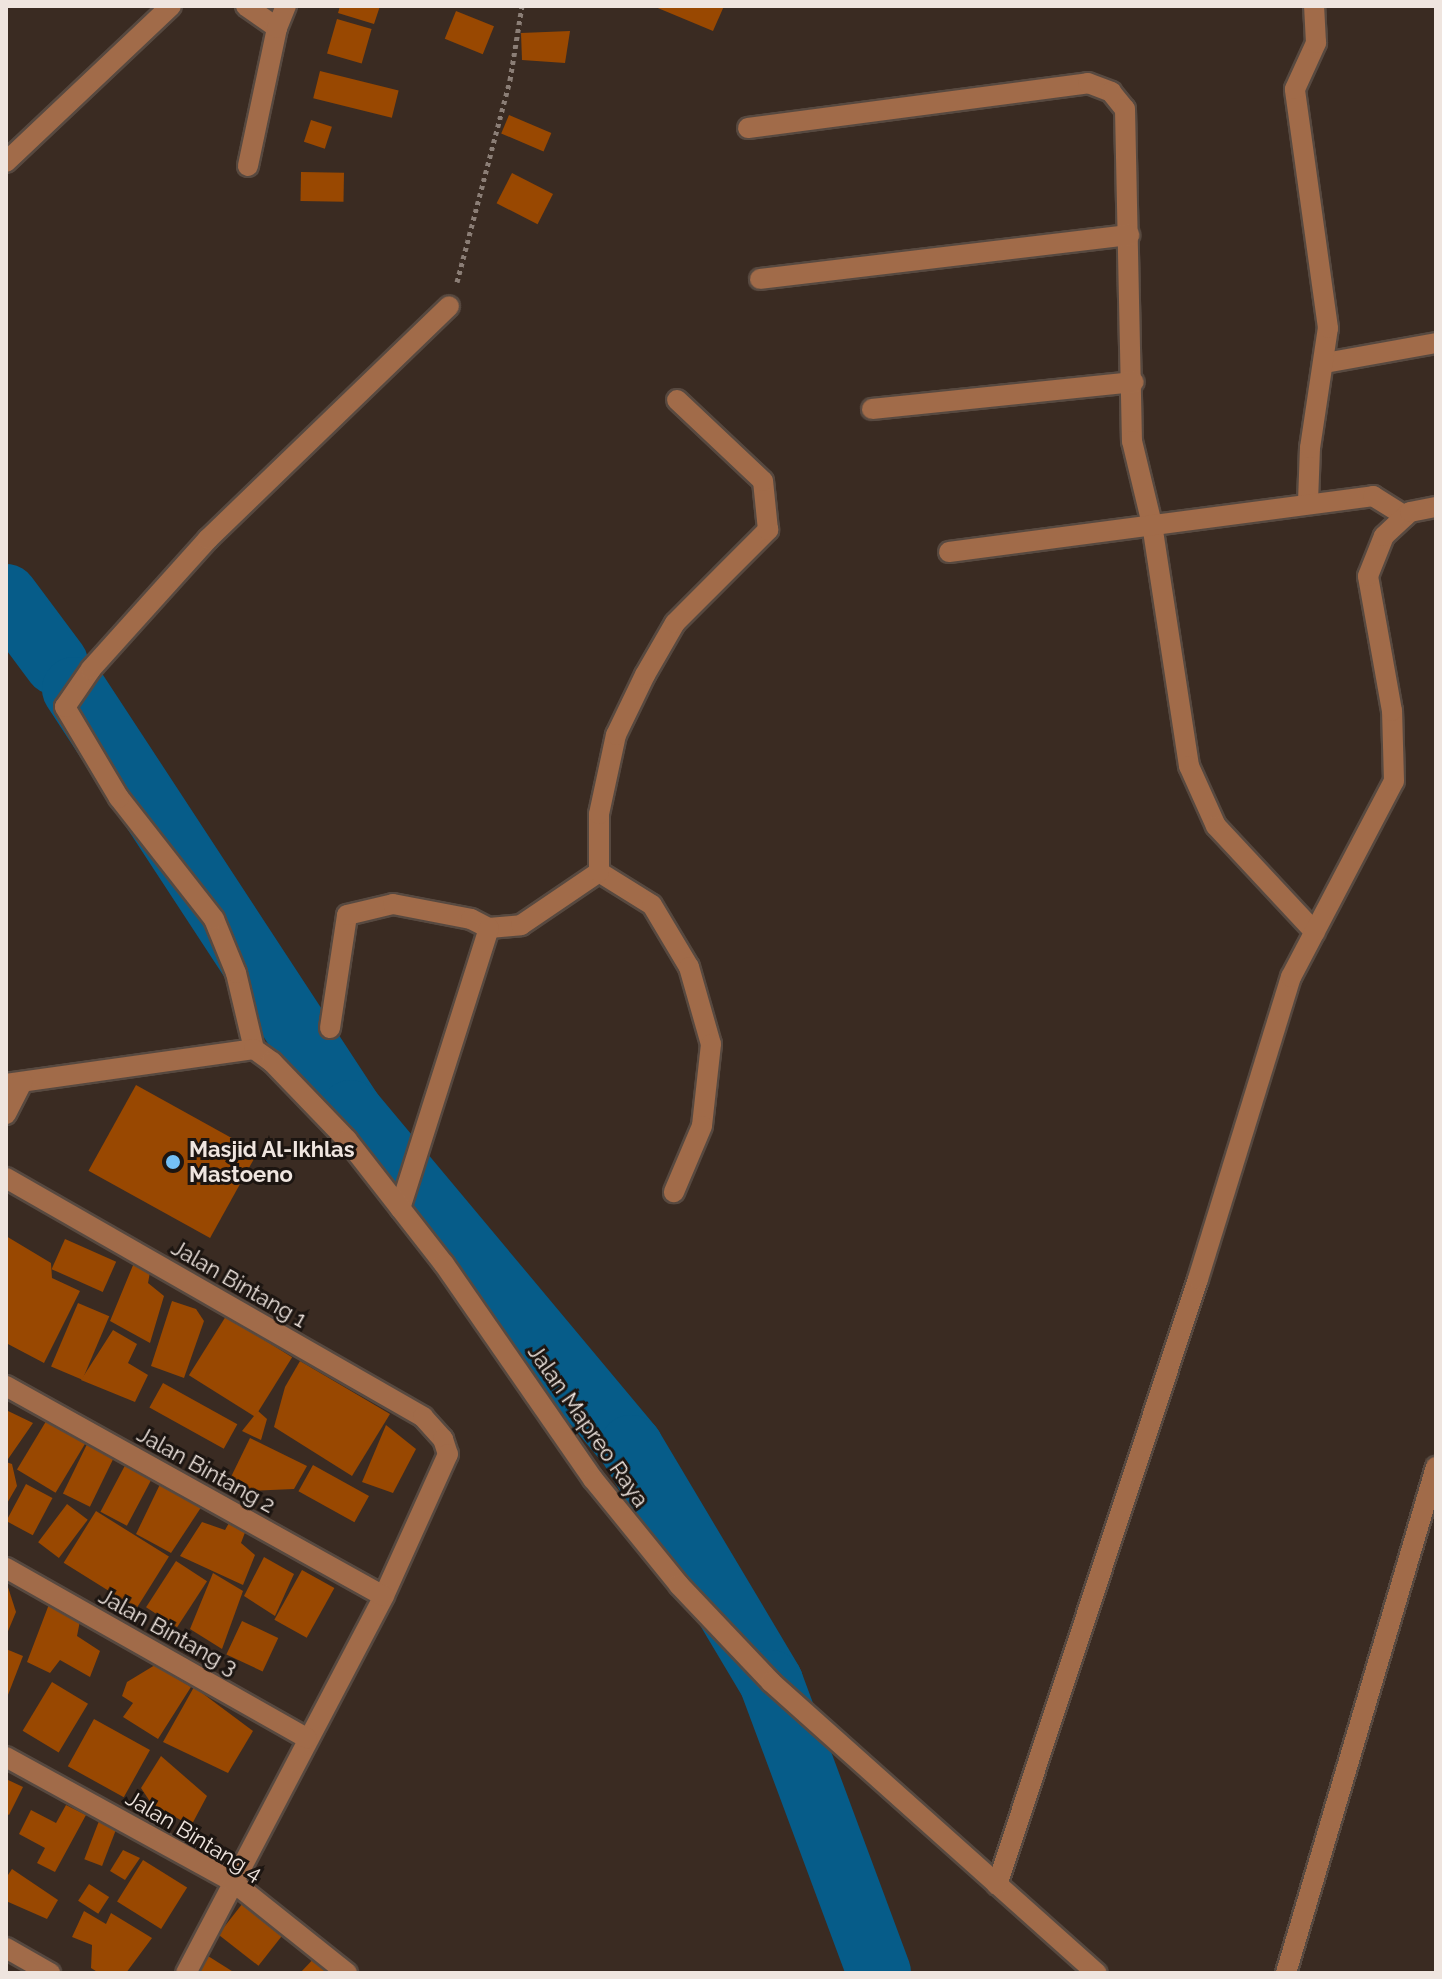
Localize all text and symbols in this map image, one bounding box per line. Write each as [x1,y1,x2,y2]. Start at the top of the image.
place label: Masjid Al-Ikhlas Mastoeno [189,1136,355,1188]
marker: Masjid Al-Ikhlas Mastoeno [164,1153,182,1171]
street label: Jalan Bintang 1 [167,1235,311,1333]
street label: Jalan Mapreo Raya [522,1340,654,1512]
street label: Jalan Bintang 2 [132,1421,280,1519]
street label: Jalan Bintang 3 [94,1583,242,1681]
street label: Jalan Bintang 4 [121,1785,267,1887]

